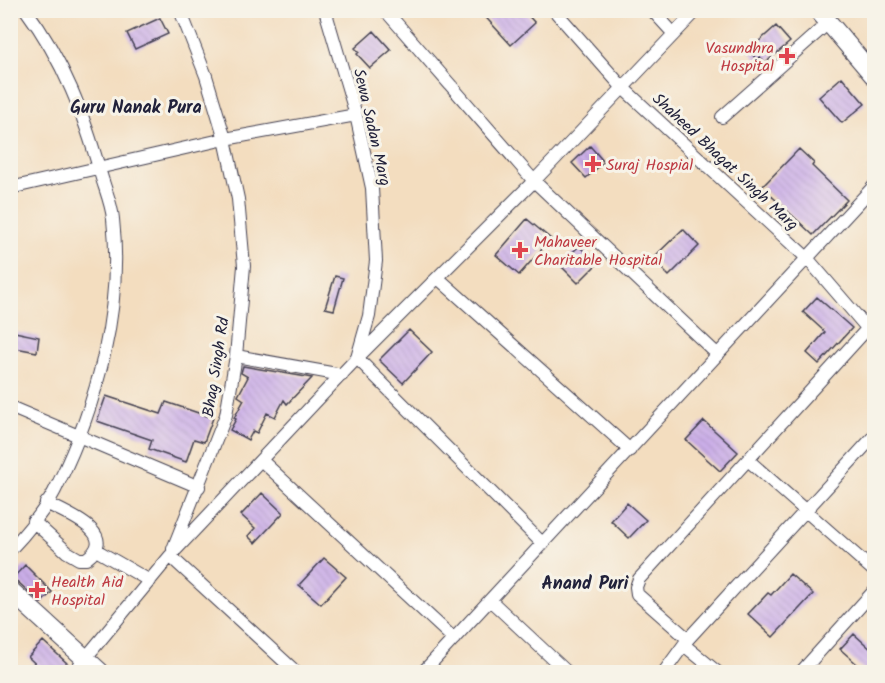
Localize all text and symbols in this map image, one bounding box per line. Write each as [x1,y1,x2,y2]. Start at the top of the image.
place label: Vasundhra Hospital [706,36,774,79]
marker: Vasundhra Hospital [778,47,796,65]
street label: Sewa Sadan Marg [346,66,397,189]
street label: Shaheed Bhagat Singh Marg [646,87,804,237]
district label: Guru Nanak Pura [70,94,202,123]
place label: Suraj Hospial [606,153,693,178]
marker: Suraj Hospial [584,155,602,173]
place label: Mahaveer Charitable Hospital [534,230,662,273]
marker: Mahaveer Charitable Hospital [511,241,529,259]
street label: Bhag Singh Rd [196,314,237,419]
place label: Health Aid Hospital [51,570,124,613]
district label: Anand Puri [542,570,629,599]
marker: Health Aid Hospital [28,581,46,599]

